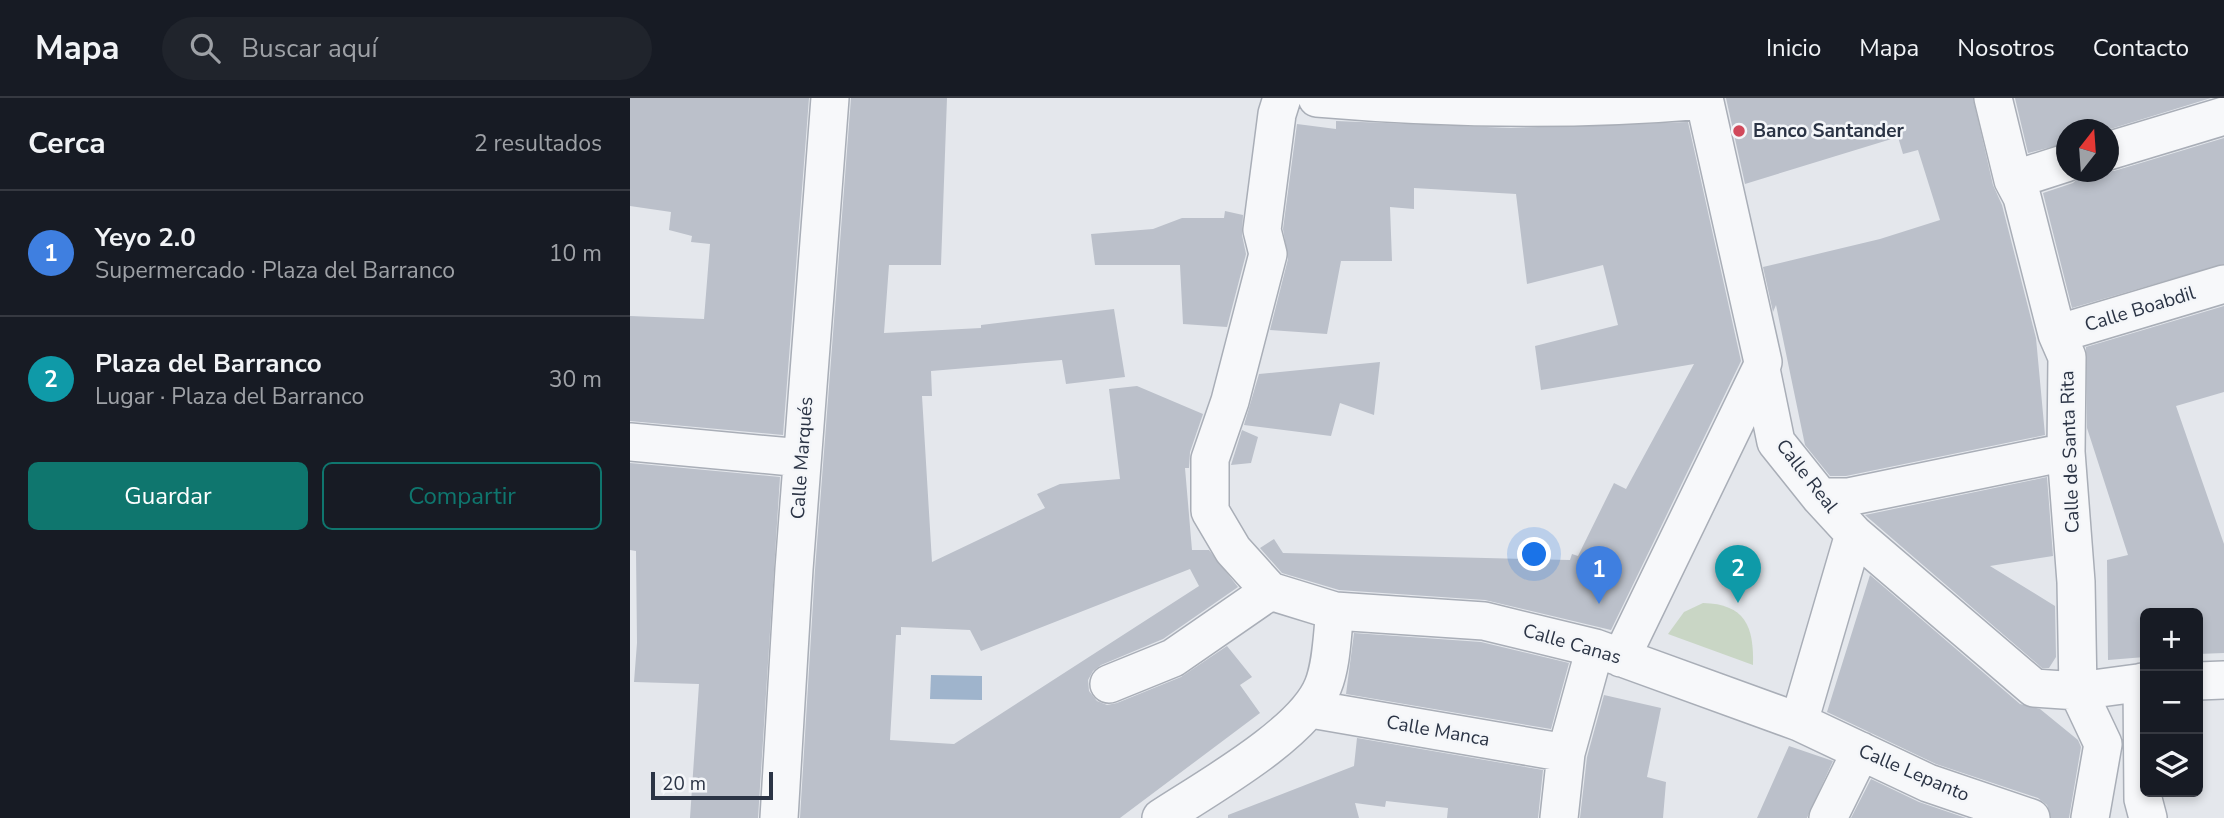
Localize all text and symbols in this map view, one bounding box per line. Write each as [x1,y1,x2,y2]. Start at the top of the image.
search box [162,17,652,80]
text: Mapa [35,26,120,71]
icon: search [186,29,224,67]
text: Buscar aquí [242,31,377,66]
text: Inicio [1766,32,1821,64]
text: Mapa [1859,32,1919,64]
text: Nosotros [1957,32,2055,64]
text: Contacto [2093,32,2189,64]
place label: Banco Santander [1753,118,1904,144]
north arrow [2056,119,2119,182]
text: Cerca [28,123,106,164]
marker: Banco Santander [1731,123,1747,139]
text: 2 resultados [474,128,602,159]
text: Yeyo 2.0 [95,220,196,255]
text: 1 [44,238,58,269]
text: 10 m [549,238,602,269]
text: Supermercado · Plaza del Barranco [95,255,455,286]
street label: Calle Boabdil [2082,280,2199,338]
text: Plaza del Barranco [95,346,322,381]
text: 2 [44,364,58,395]
text: 30 m [549,364,602,395]
street label: Calle de Santa Rita [2054,370,2086,534]
text: Lugar · Plaza del Barranco [95,381,364,412]
street label: Calle Marqués [785,396,819,520]
street label: Calle Real [1770,434,1844,519]
button: Guardar [28,462,308,530]
button: Compartir [322,462,602,530]
your location [1517,537,1551,571]
pin: 2 [1715,545,1761,603]
pin: 1 [1576,546,1622,604]
map controls [2140,608,2203,797]
button: + [2140,608,2203,671]
street label: Calle Canas [1520,618,1624,670]
button: − [2140,671,2203,734]
street label: Calle Manca [1384,709,1492,753]
button: layers [2140,734,2203,797]
street label: Calle Lepanto [1855,738,1973,808]
scale bar [651,769,774,801]
text: 20 m [662,771,706,797]

